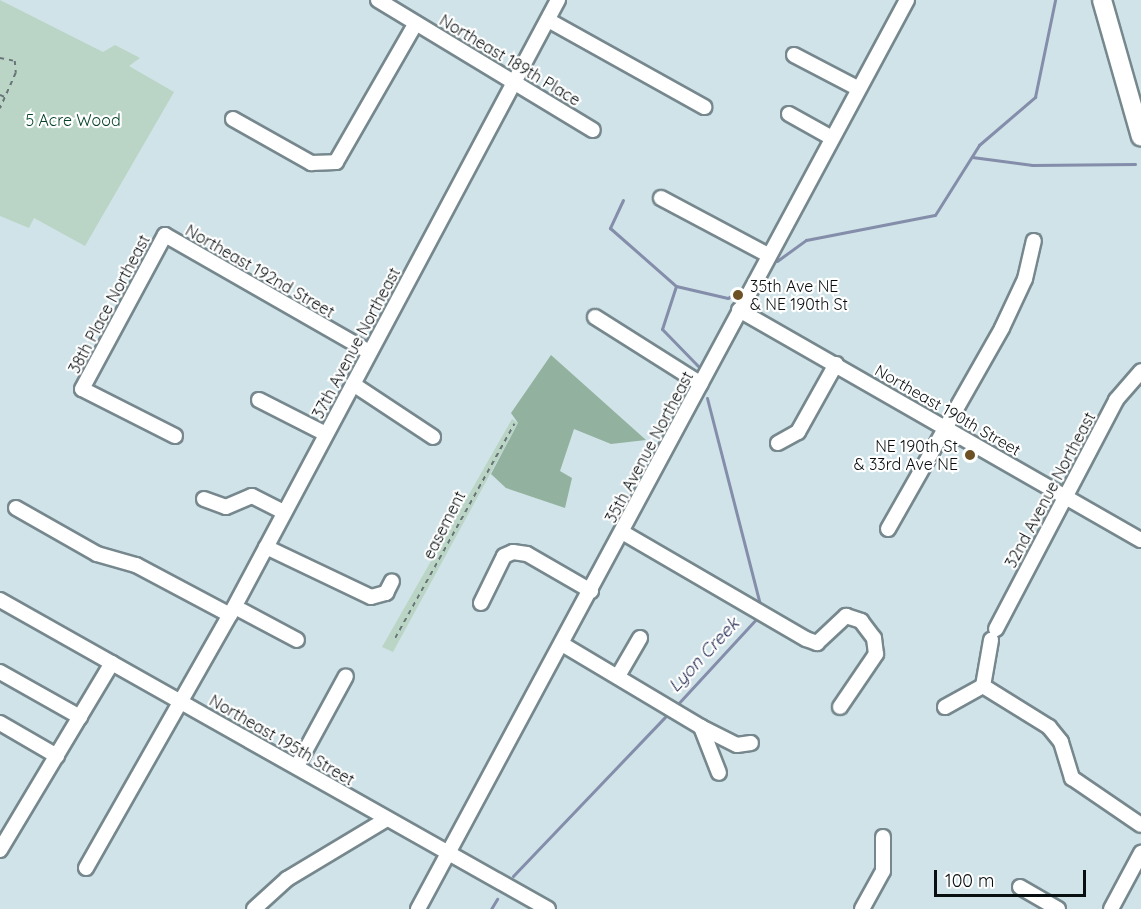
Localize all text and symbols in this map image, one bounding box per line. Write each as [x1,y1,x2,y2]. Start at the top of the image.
street label: Northeast 189th Place [436,10,584,110]
park label: 5 Acre Wood [25,110,121,130]
street label: Northeast 192nd Street [182,220,338,322]
street label: 38th Place Northeast [64,231,154,377]
street label: 37th Avenue Northeast [308,264,404,422]
place label: 35th Ave NE & NE 190th St [750,276,848,314]
marker: 35th Ave NE & NE 190th St [731,288,745,302]
street label: Northeast 190th Street [872,360,1024,460]
street label: 35th Avenue Northeast [601,368,697,526]
street label: 32nd Avenue Northeast [1001,409,1099,571]
place label: NE 190th St & 33rd Ave NE [854,436,958,474]
marker: NE 190th St & 33rd Ave NE [963,448,977,462]
street label: easement [419,488,469,562]
water label: Lyon Creek [664,613,744,697]
street label: Northeast 195th Street [206,691,358,789]
scale bar [937,858,1088,896]
text: 100 m [945,869,994,892]

